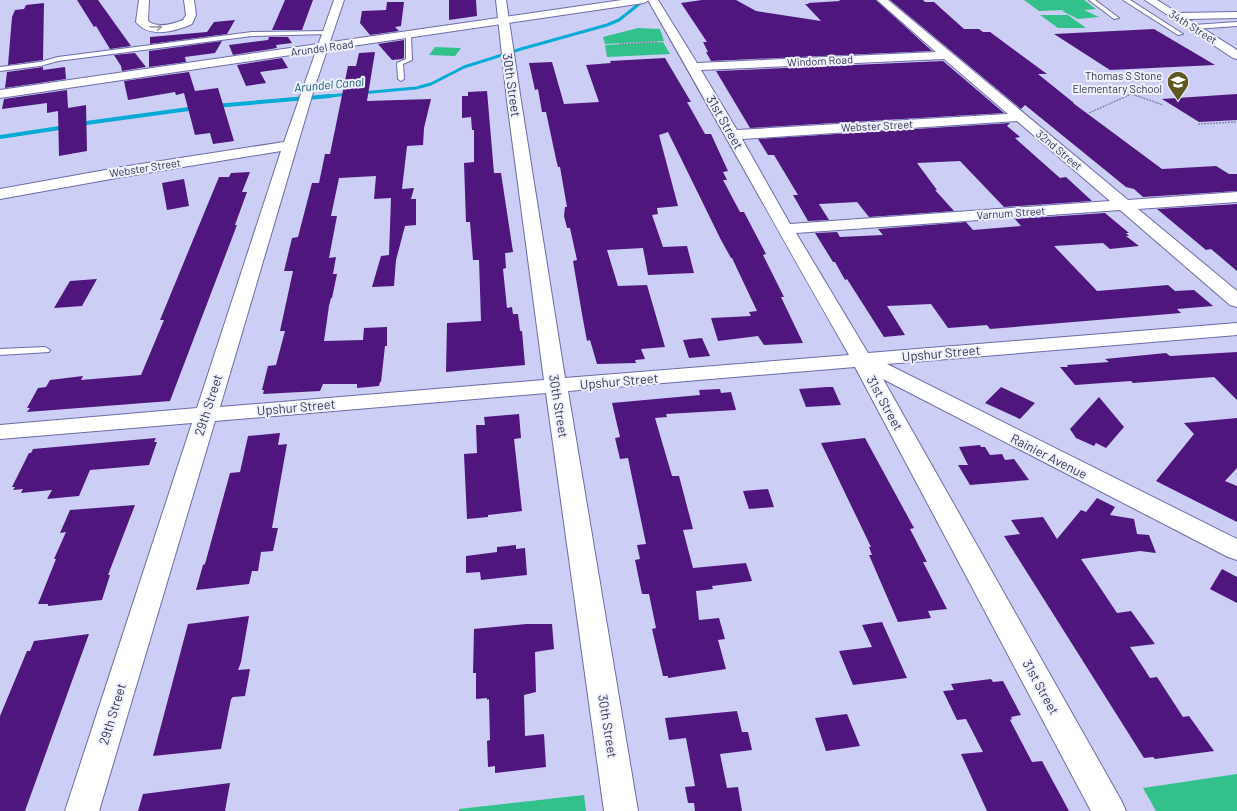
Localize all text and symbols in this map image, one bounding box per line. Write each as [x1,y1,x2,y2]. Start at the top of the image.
street label: 34th Street [1167,7,1220,46]
one-way arrow [149,24,162,31]
street label: Arundel Road [290,37,354,58]
street label: 30th Street [500,52,524,118]
street label: Windom Road [787,52,853,69]
place label: Thomas S Stone Elementary School [1072,69,1162,95]
school or university icon: Thomas S Stone Elementary School [1165,69,1191,102]
water label: Arundel Canal [293,74,365,94]
street label: 31st Street [703,92,747,152]
street label: Webster Street [841,117,913,134]
street label: 32nd Street [1034,127,1085,172]
street label: Webster Street [108,155,182,180]
street label: Varnum Street [976,204,1046,221]
street label: Upshur Street [901,342,981,364]
street label: Upshur Street [579,370,659,392]
street label: 29th Street [191,372,225,438]
street label: 30th Street [546,373,572,439]
street label: 31st Street [863,373,907,433]
street label: Upshur Street [256,396,336,418]
street label: Rainier Avenue [1008,430,1090,482]
street label: 31st Street [1019,657,1063,717]
street label: 29th Street [95,681,129,747]
street label: 30th Street [595,693,621,759]

